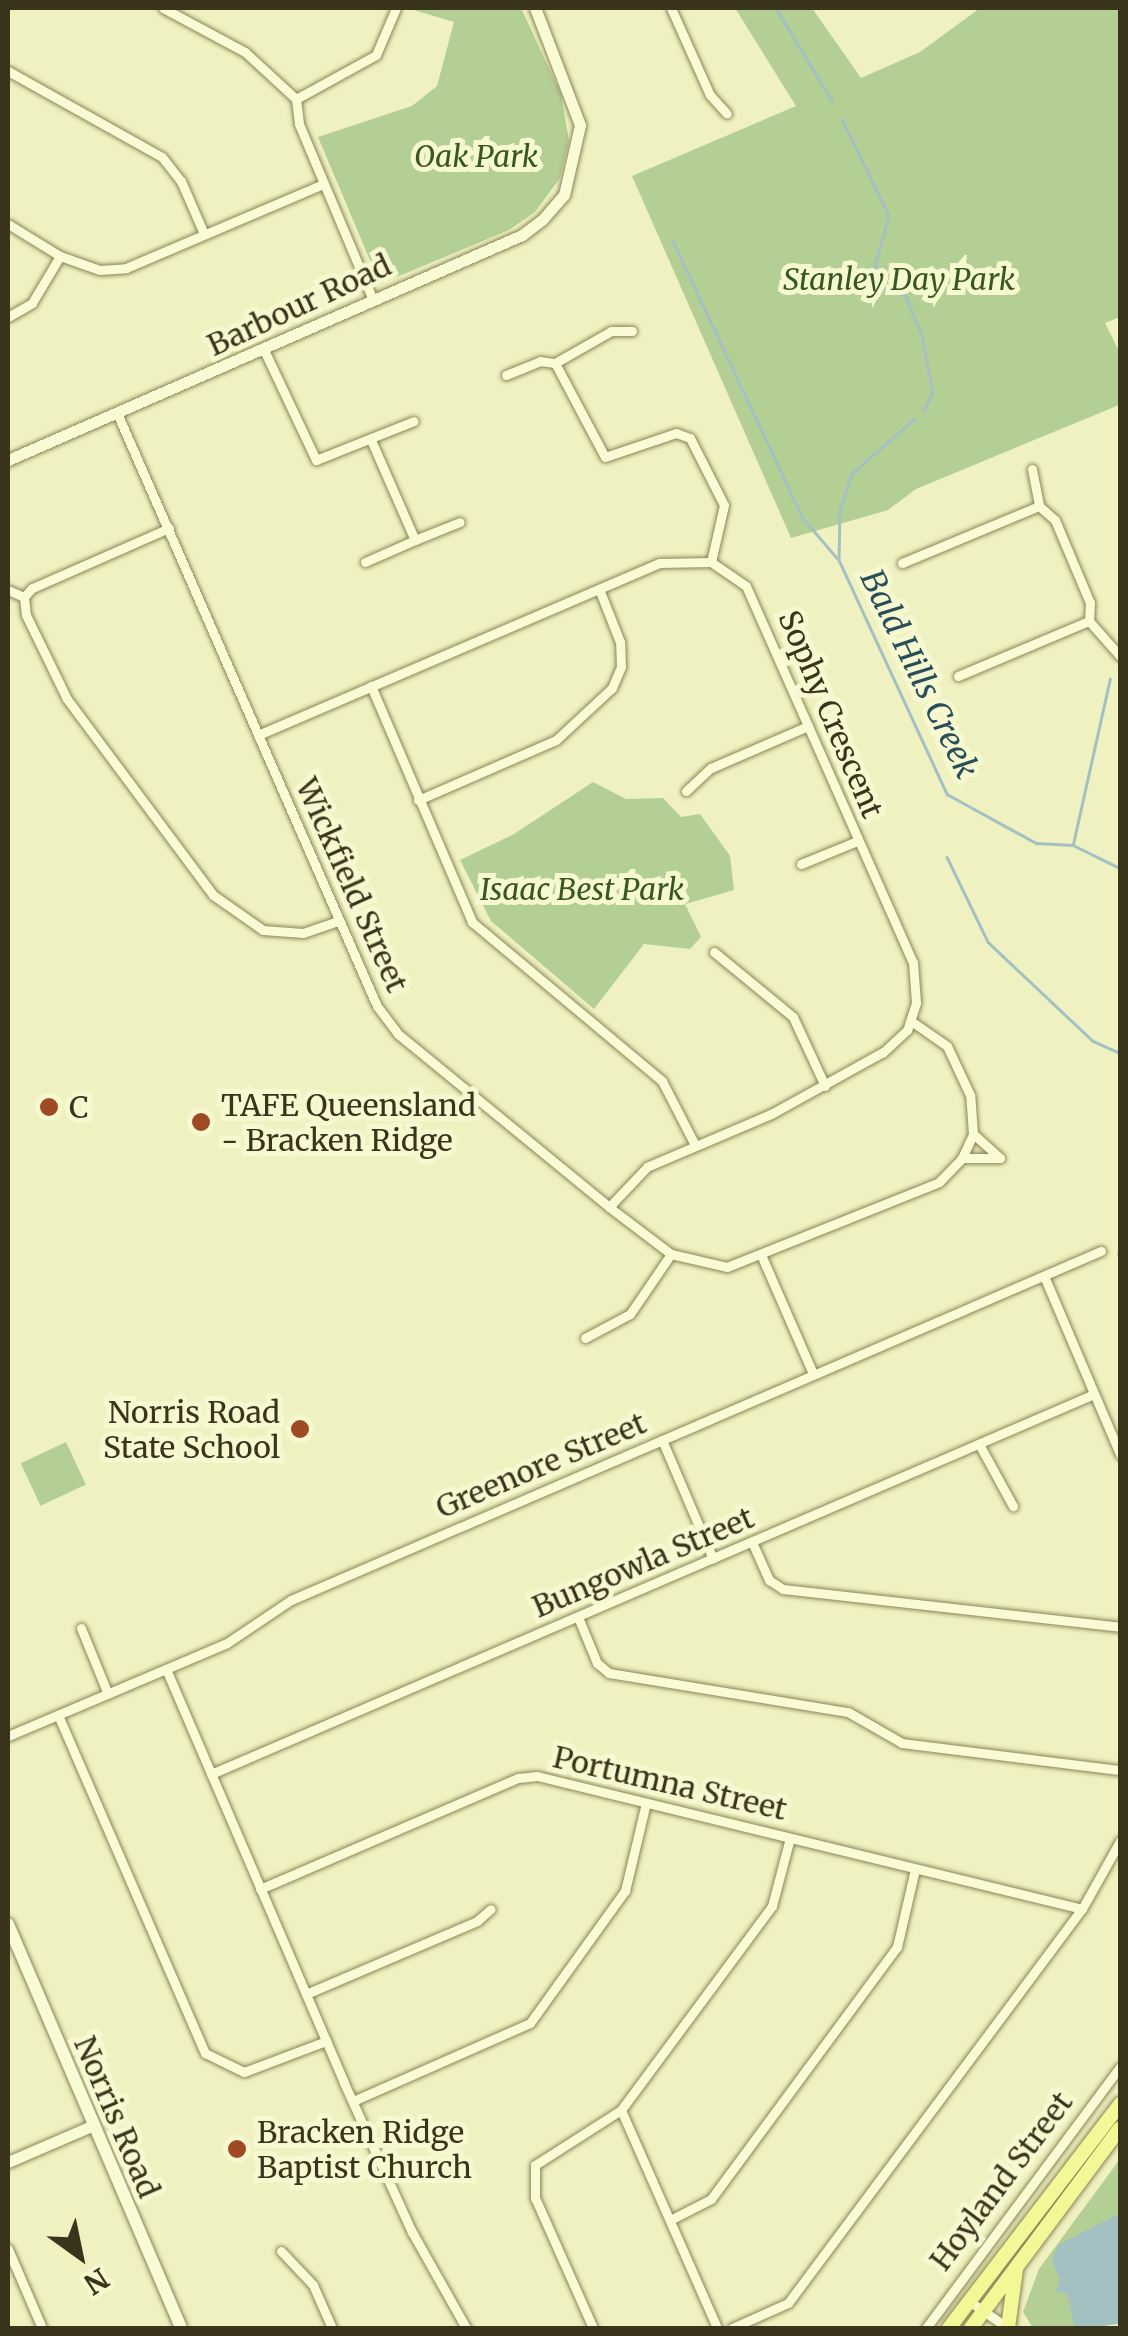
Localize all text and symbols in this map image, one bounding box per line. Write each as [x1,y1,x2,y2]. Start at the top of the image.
park label: Oak Park [414,138,538,174]
street label: Barbour Road [202,247,396,363]
park label: Stanley Day Park [783,261,1015,297]
water label: Bald Hills Creek [852,564,986,784]
street label: Sophy Crescent [771,605,891,823]
street label: Wickfield Street [289,772,415,998]
park label: Isaac Best Park [480,871,684,907]
place label: TAFE Queensland - Bracken Ridge [221,1087,476,1158]
place label: C [69,1089,89,1125]
marker: C [38,1096,60,1118]
marker: TAFE Queensland - Bracken Ridge [190,1111,212,1133]
place label: Norris Road State School [103,1394,280,1464]
street label: Greenore Street [431,1405,651,1525]
marker: Norris Road State School [289,1418,311,1440]
street label: Bungowla Street [527,1499,759,1625]
street label: Portumna Street [550,1739,790,1827]
street label: Norris Road [67,2031,167,2203]
street label: Hoyland Street [922,2085,1080,2277]
place label: Bracken Ridge Baptist Church [257,2114,472,2184]
marker: Bracken Ridge Baptist Church [226,2138,248,2160]
north arrow [30,2206,130,2306]
text: N [77,2260,115,2302]

